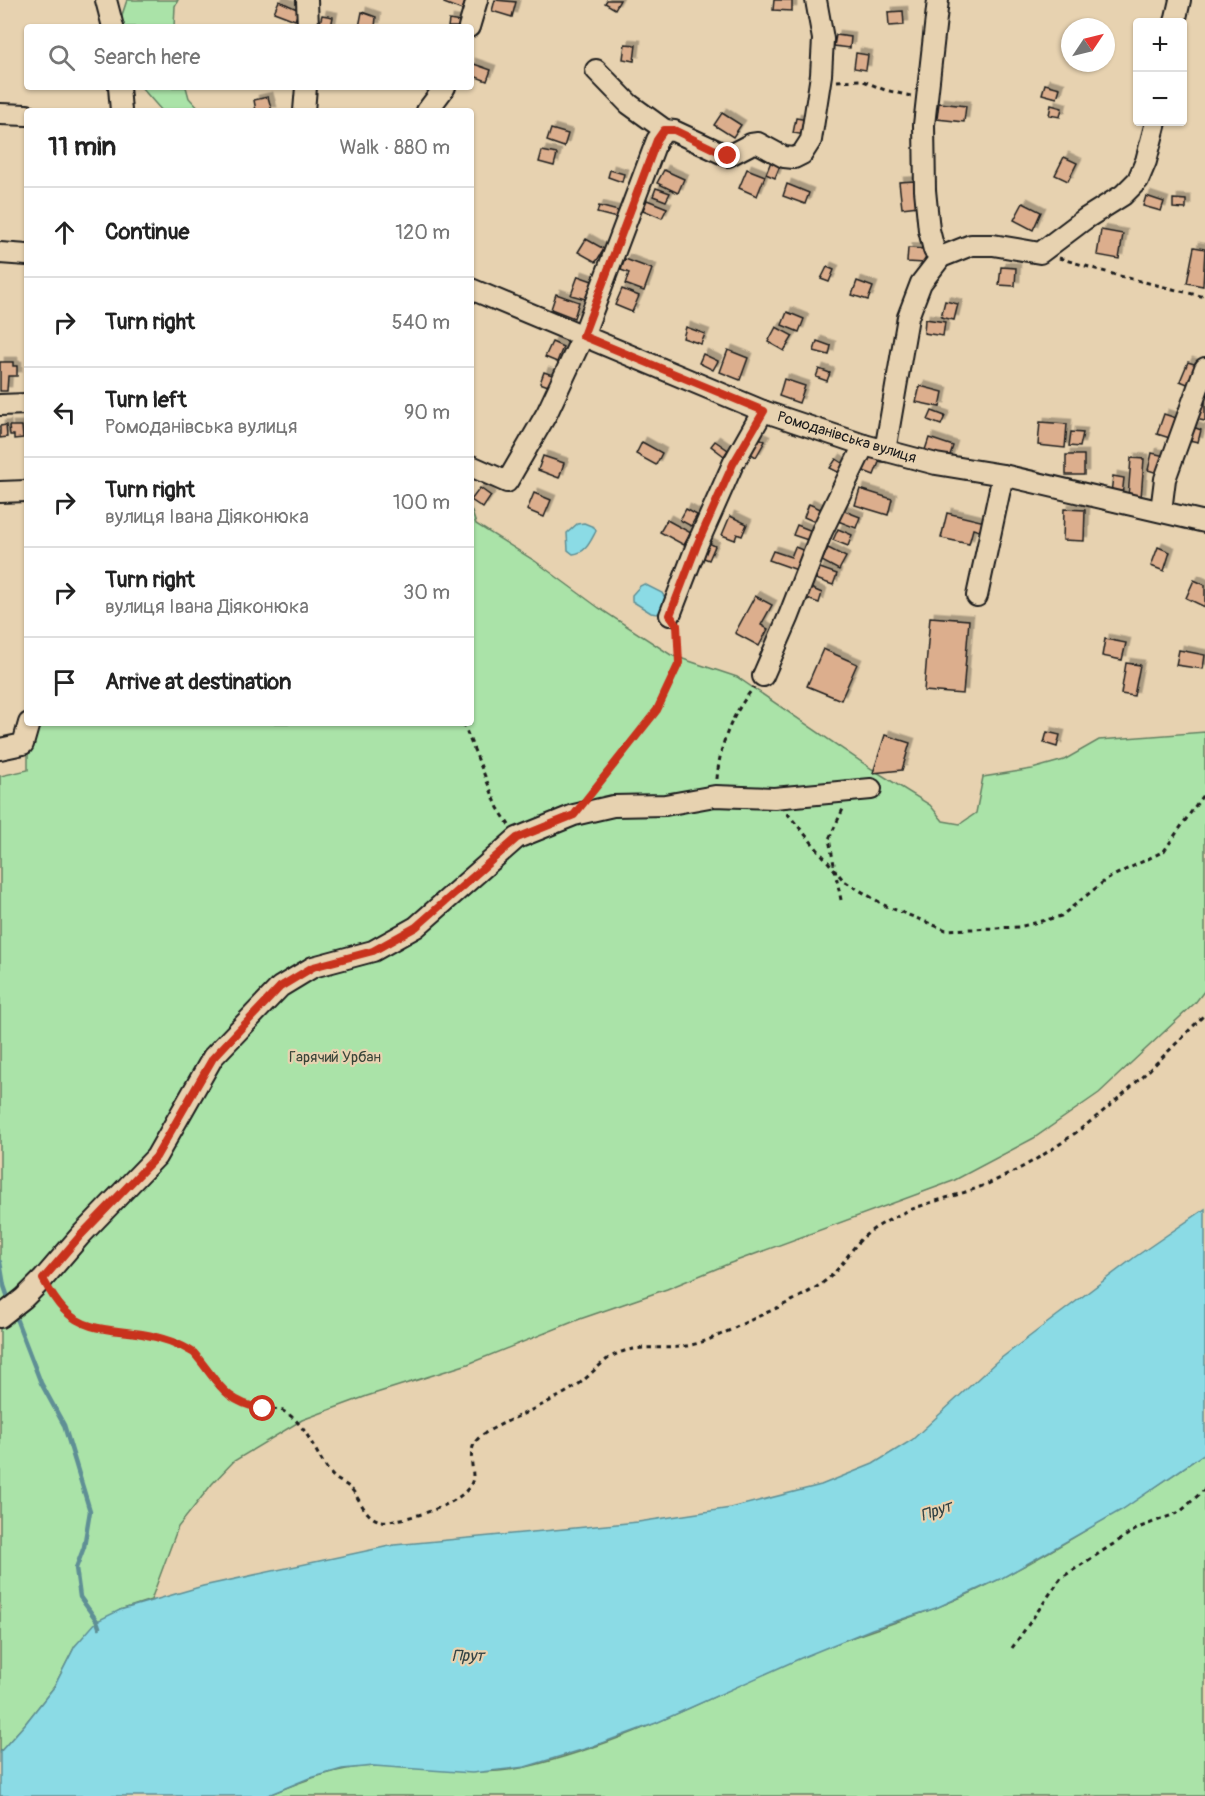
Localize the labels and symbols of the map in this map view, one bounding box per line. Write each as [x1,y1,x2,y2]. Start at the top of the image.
north arrow [1061,18,1115,72]
route end [714,142,740,168]
street label: Ромоданівська вулиця [775,407,919,468]
park label: Гарячий Урбан [289,1048,381,1067]
route start [249,1395,275,1421]
water label: Прут [918,1496,957,1526]
water label: Прут [452,1646,486,1666]

